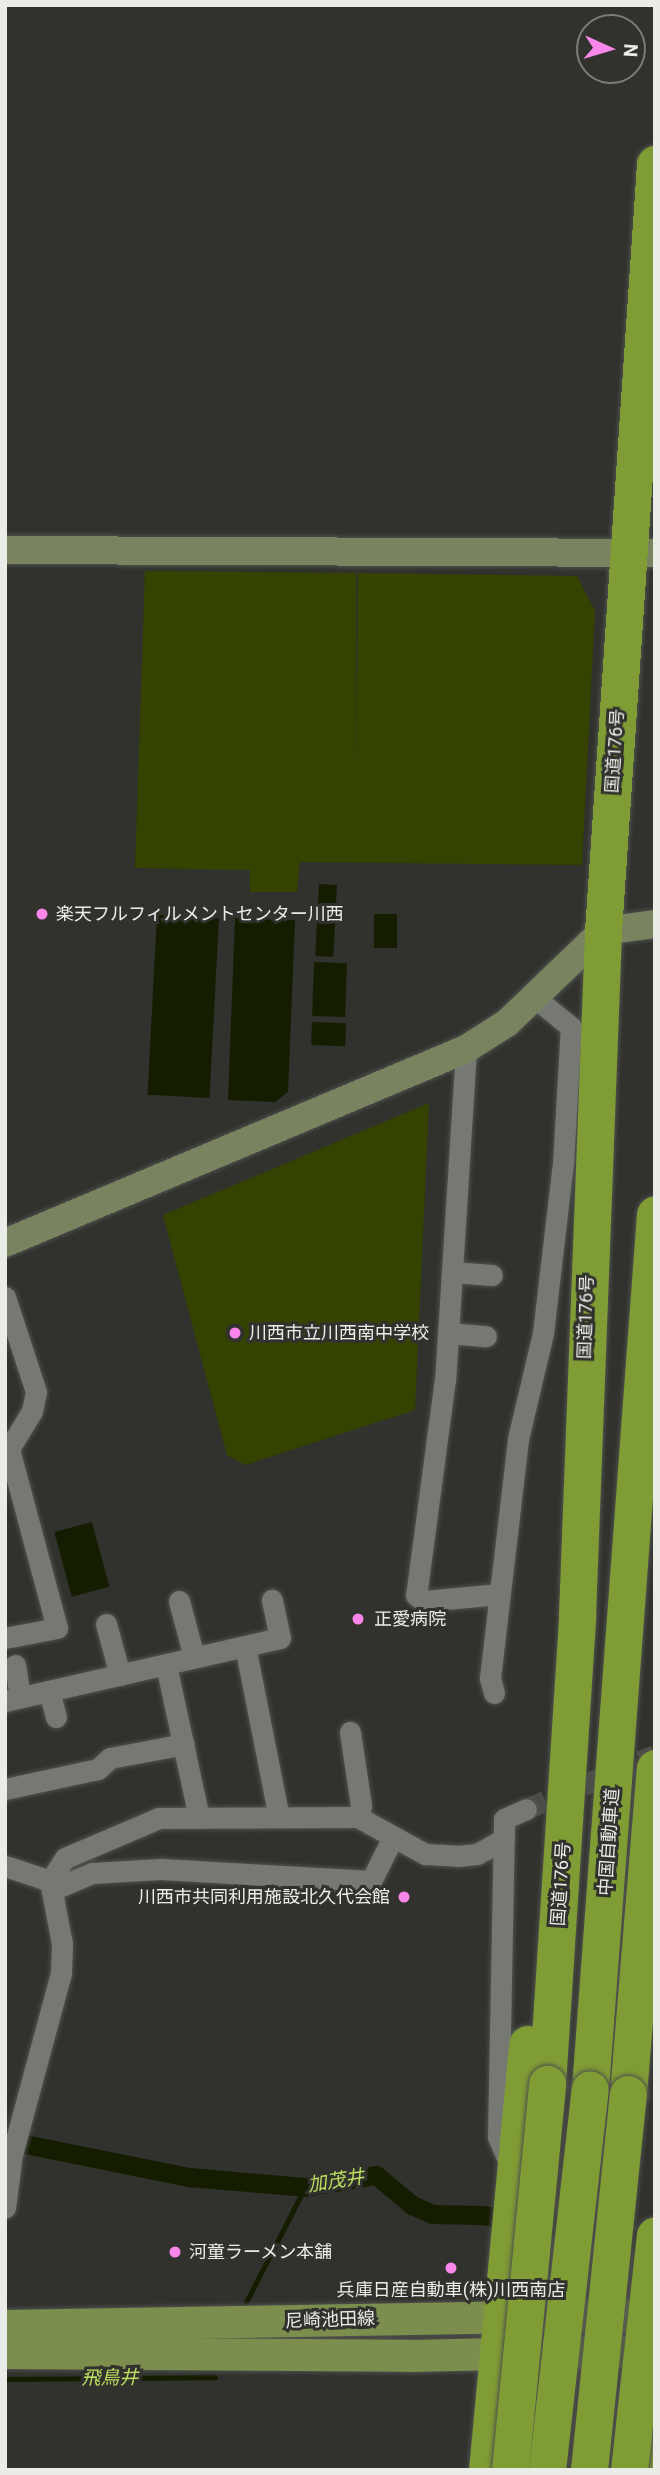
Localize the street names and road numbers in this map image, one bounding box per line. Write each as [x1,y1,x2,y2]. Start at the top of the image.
street label: 国道176号 [601,708,629,794]
street label: 国道176号 [574,1274,598,1360]
street label: 中国自動車道 [594,1787,624,1897]
street label: 国道176号 [547,1841,575,1927]
street label: 尼崎池田線 [285,2308,375,2332]

